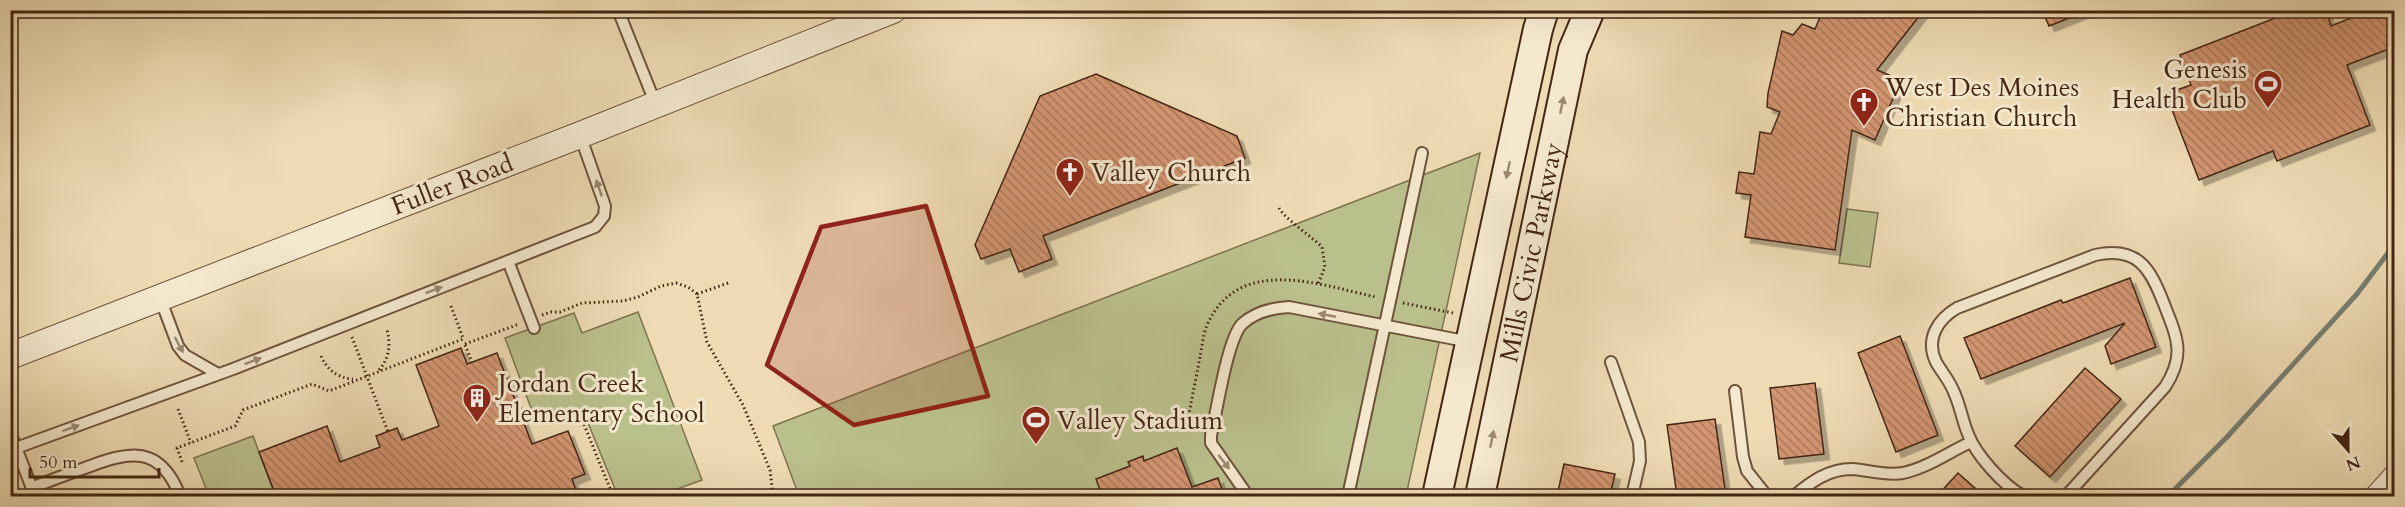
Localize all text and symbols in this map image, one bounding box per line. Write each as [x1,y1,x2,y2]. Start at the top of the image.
place label: Genesis Health Club [2111,52,2247,117]
sports icon: Genesis Health Club [2252,68,2284,110]
place label: West Des Moines Christian Church [1884,70,2079,135]
church icon: West Des Moines Christian Church [1848,86,1880,128]
one-way arrow [1558,95,1567,114]
street label: Mills Civic Parkway [1491,139,1571,365]
street label: Fuller Road [386,145,518,224]
place label: Valley Church [1091,155,1251,190]
church icon: Valley Church [1054,156,1086,198]
one-way arrow [1503,160,1512,179]
one-way arrow [594,179,603,197]
one-way arrow [426,285,444,295]
one-way arrow [1317,310,1336,319]
one-way arrow [174,337,184,354]
one-way arrow [244,356,262,366]
place label: Jordan Creek Elementary School [494,366,705,431]
building icon: Jordan Creek Elementary School [461,382,493,424]
place label: Valley Stadium [1057,403,1223,438]
sports icon: Valley Stadium [1020,404,1052,446]
north arrow [2318,420,2378,480]
one-way arrow [62,422,80,432]
one-way arrow [1488,430,1497,449]
scale bar [30,441,159,479]
text: 50 m [39,450,78,475]
text: N [2342,450,2363,476]
one-way arrow [1218,454,1231,470]

